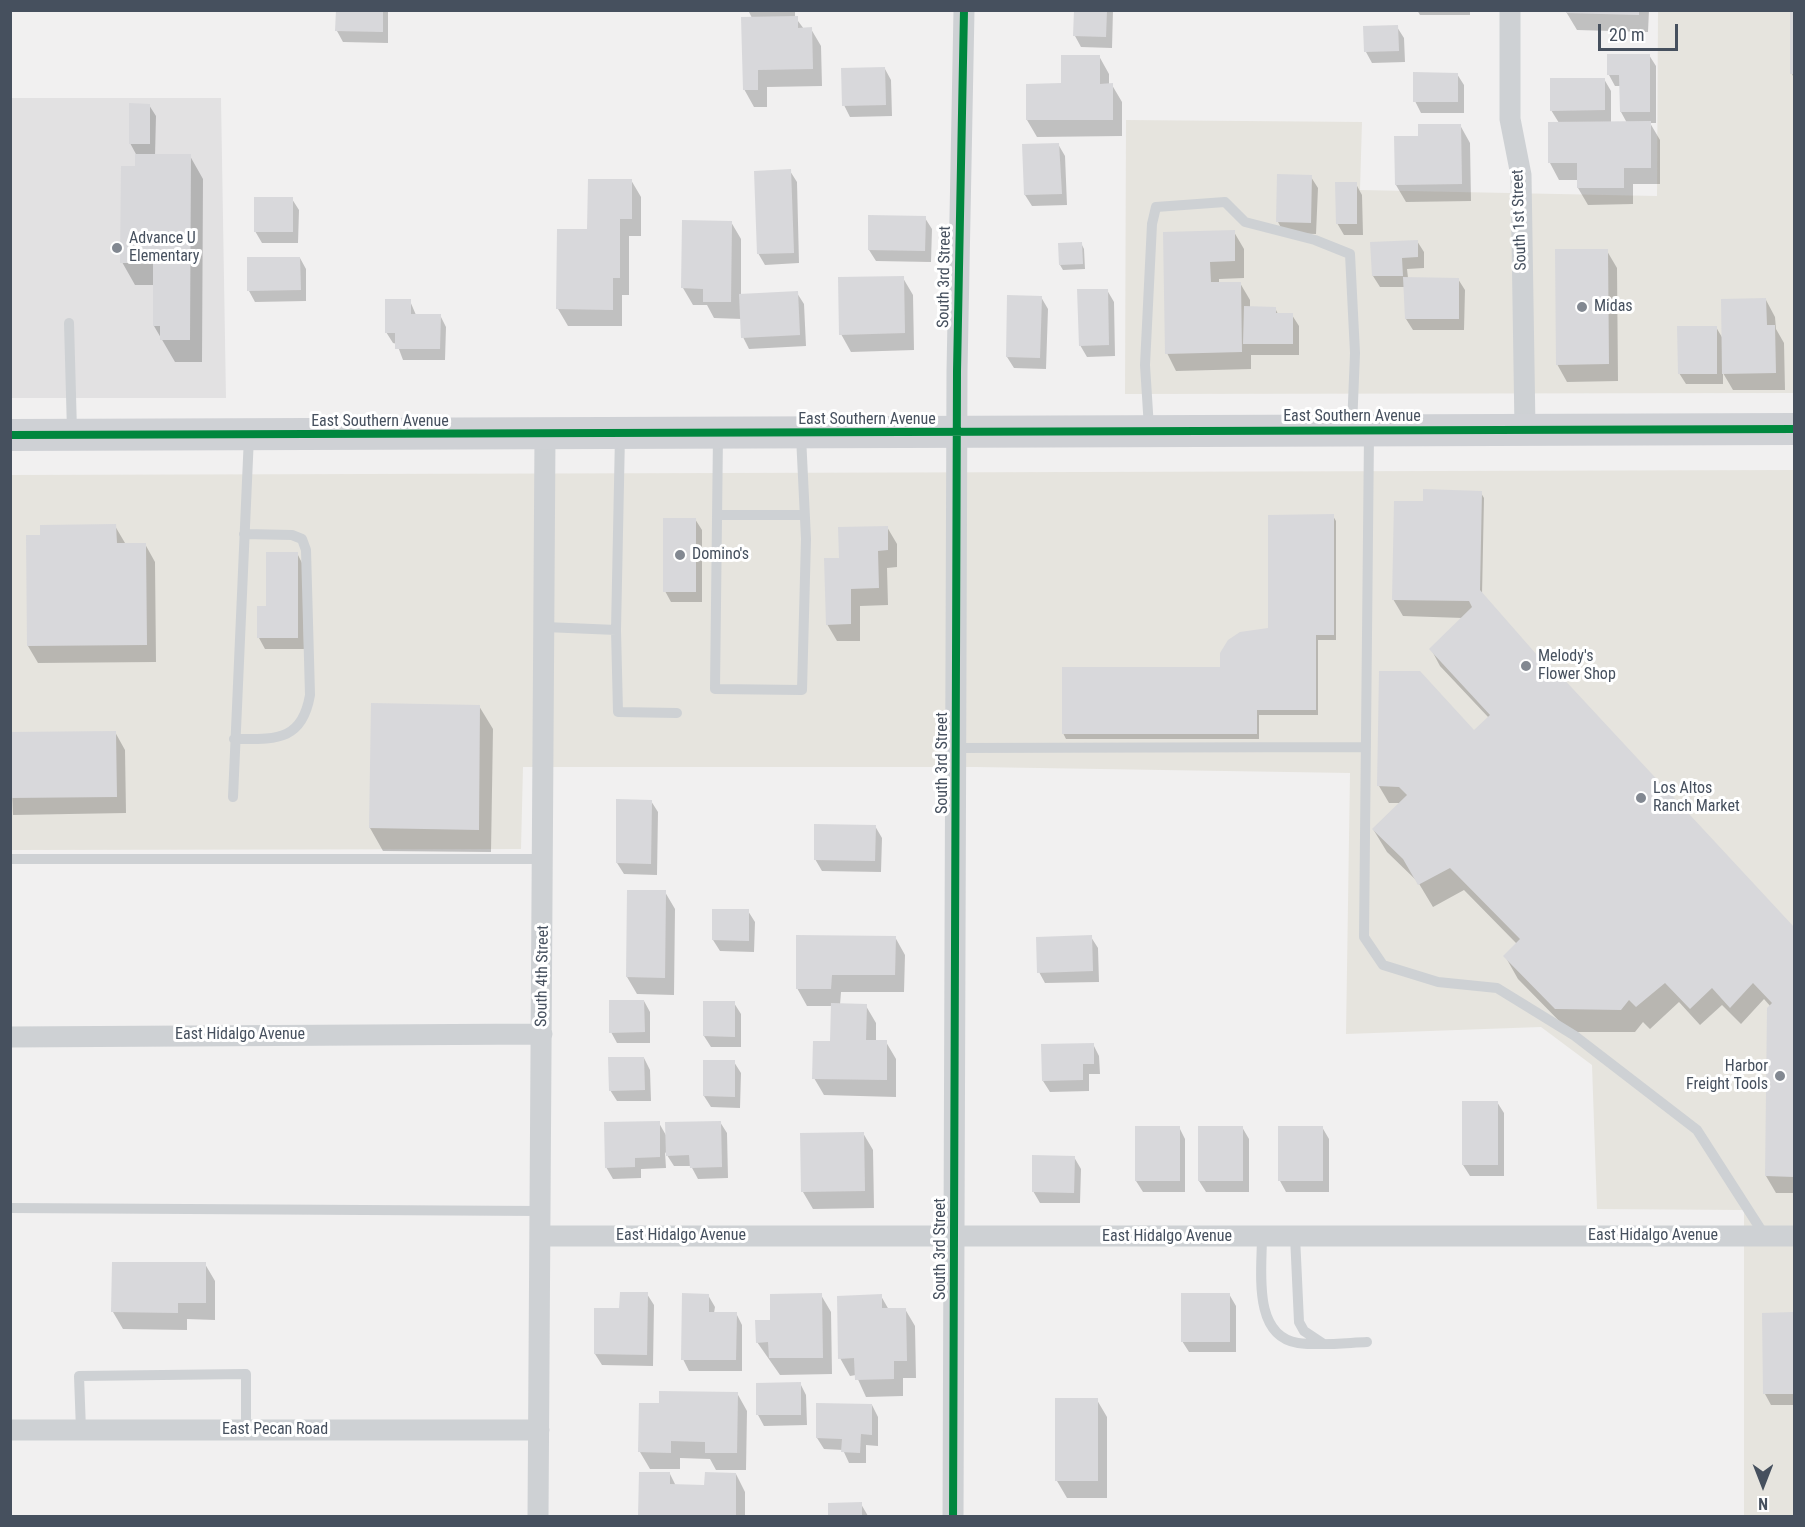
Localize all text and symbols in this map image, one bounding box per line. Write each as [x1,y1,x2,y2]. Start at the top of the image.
scale bar [1601,12,1680,50]
text: 20 m [1609,24,1644,45]
street label: South 1st Street [1509,169,1531,271]
street label: South 3rd Street [935,226,955,328]
place label: Advance U Elementary [129,229,200,267]
marker: Advance U Elementary [110,241,124,255]
place label: Midas [1594,297,1633,317]
marker: Midas [1575,300,1589,314]
street label: East Southern Avenue [1283,407,1421,427]
street label: East Southern Avenue [798,410,936,430]
street label: East Southern Avenue [311,412,449,432]
place label: Domino's [692,545,749,565]
marker: Domino's [673,548,687,562]
place label: Melody's Flower Shop [1538,647,1616,685]
marker: Melody's Flower Shop [1519,659,1533,673]
street label: South 3rd Street [933,712,953,814]
place label: Los Altos Ranch Market [1653,779,1740,817]
marker: Los Altos Ranch Market [1634,791,1648,805]
street label: South 4th Street [533,925,553,1027]
street label: East Hidalgo Avenue [175,1025,305,1045]
place label: Harbor Freight Tools [1686,1057,1768,1095]
marker: Harbor Freight Tools [1773,1069,1787,1083]
street label: South 3rd Street [931,1198,951,1300]
street label: East Hidalgo Avenue [616,1226,746,1246]
street label: East Hidalgo Avenue [1588,1226,1718,1246]
street label: East Hidalgo Avenue [1102,1227,1232,1247]
street label: East Pecan Road [222,1420,328,1440]
north arrow [1733,1455,1793,1515]
text: N [1758,1494,1768,1513]

